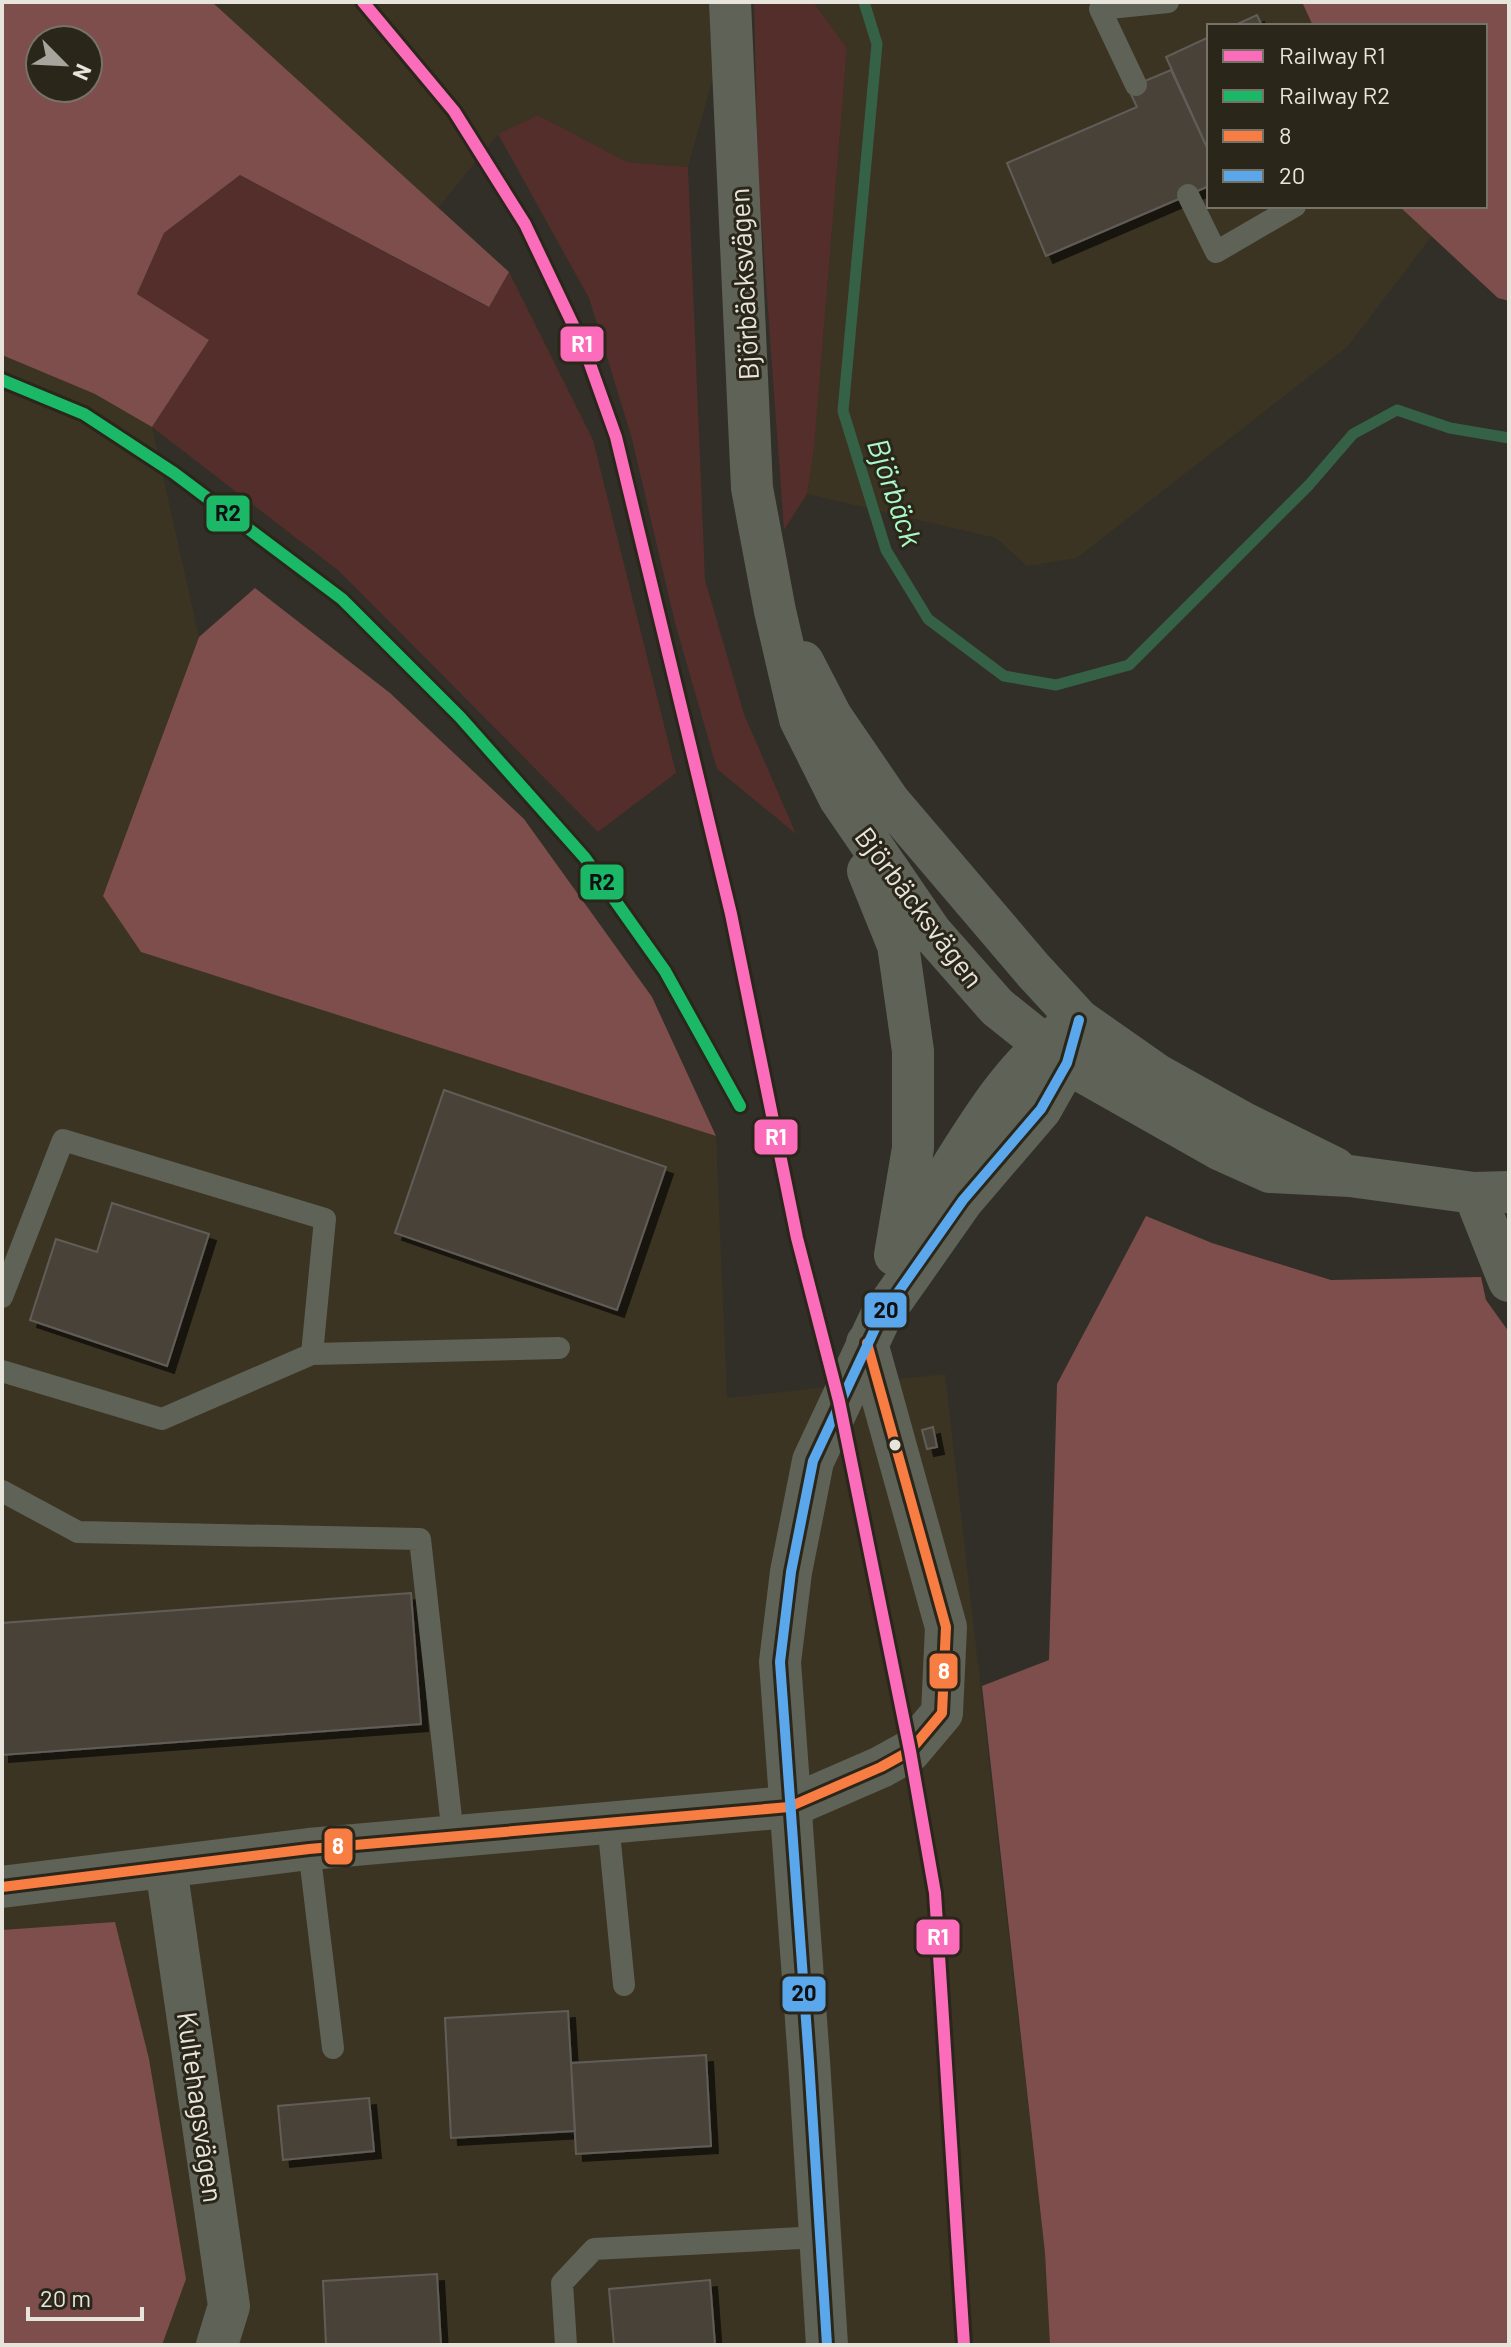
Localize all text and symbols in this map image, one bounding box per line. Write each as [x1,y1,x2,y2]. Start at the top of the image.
north arrow [24,24,104,104]
legend [1207,24,1487,208]
text: Railway R1 [1279,40,1386,69]
text: N [68,61,98,85]
text: Railway R2 [1279,80,1390,109]
text: 8 [1279,120,1292,149]
text: 20 [1279,160,1305,189]
street label: Björbäcksvägen [721,187,765,381]
line badge: R1 [559,325,605,363]
text: R1 [571,330,593,356]
water label: Björbäck [861,433,931,551]
line badge: R2 [205,494,251,533]
text: R2 [215,499,241,525]
street label: Björbäcksvägen [849,820,991,994]
line badge: R2 [579,863,625,901]
text: R2 [589,868,615,894]
line badge: R1 [753,1118,799,1156]
text: R1 [765,1123,787,1149]
line badge: 20 [863,1291,908,1329]
text: 20 [874,1296,898,1322]
unlabelled marker [887,1437,903,1453]
line badge: 8 [928,1652,959,1690]
text: 8 [938,1657,950,1683]
line badge: 8 [323,1827,354,1866]
text: 8 [332,1832,344,1858]
line badge: R1 [915,1918,961,1956]
text: R1 [927,1923,949,1949]
line badge: 20 [781,1975,827,2013]
text: 20 [792,1979,816,2005]
street label: Kultehagsvägen [171,2009,231,2205]
scale bar [28,2271,142,2321]
text: 20 m [40,2283,91,2312]

